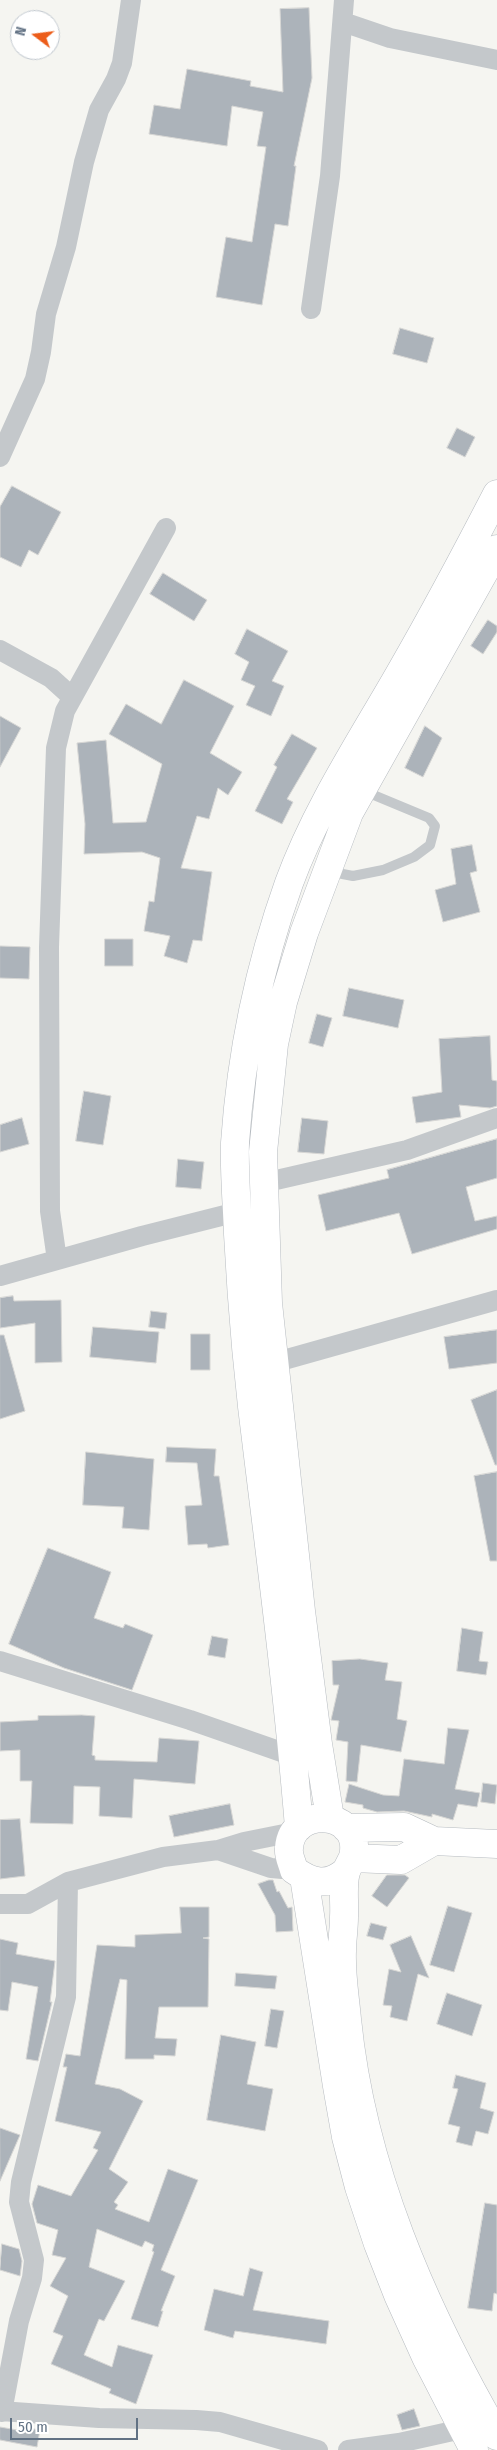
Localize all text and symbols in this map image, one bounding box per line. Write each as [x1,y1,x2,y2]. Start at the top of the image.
north arrow [10,10,60,60]
text: N [12,25,30,38]
scale bar [12,2408,140,2440]
text: 50 m [18,2418,48,2436]

